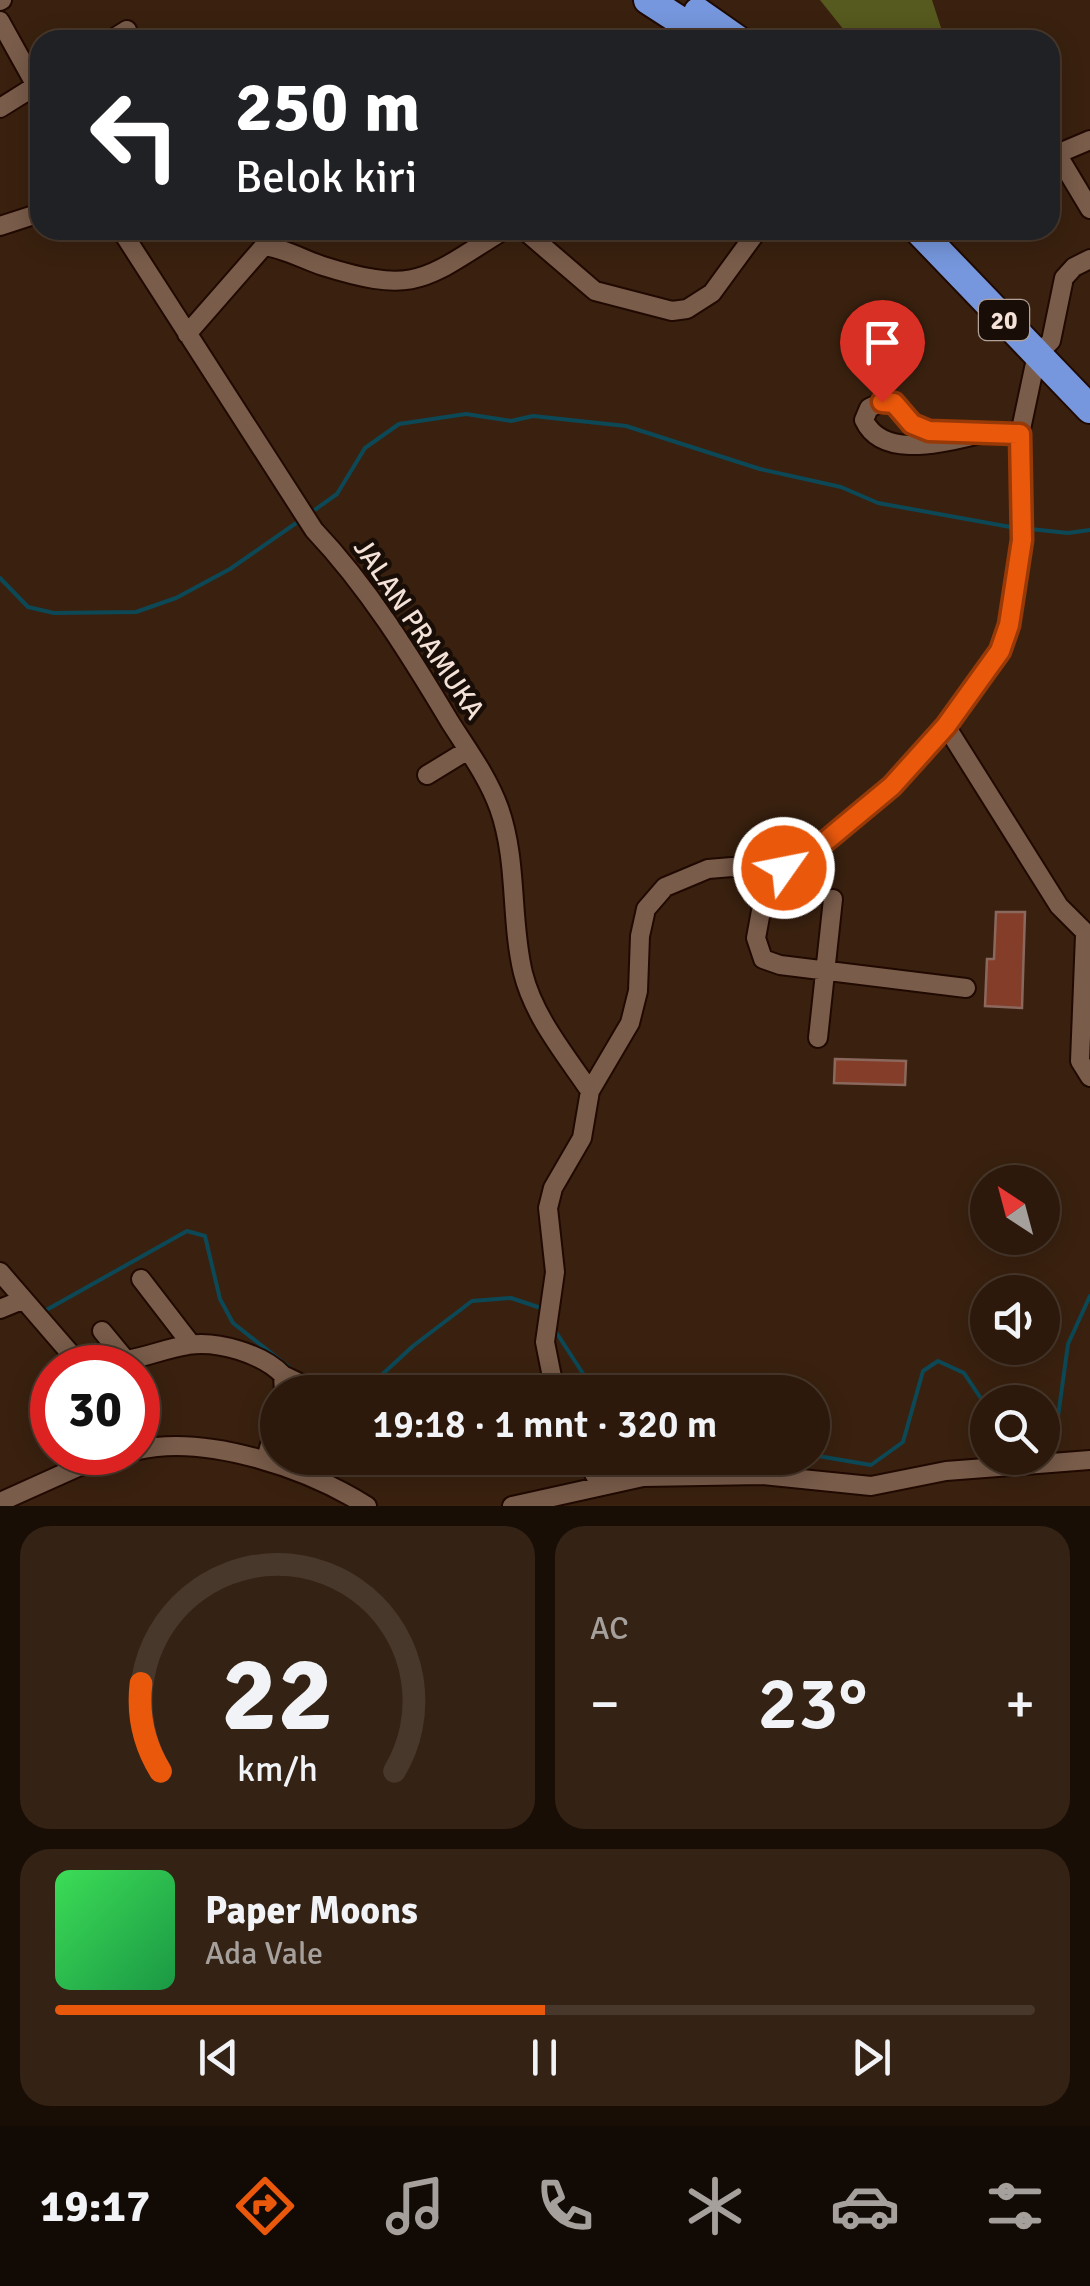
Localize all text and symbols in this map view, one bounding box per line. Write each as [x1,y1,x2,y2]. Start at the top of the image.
text: 250 m [235,64,420,150]
icon: left [70,70,200,200]
text: Belok kiri [235,150,417,205]
pin [840,300,925,403]
road number: 20 [979,300,1029,340]
icon: arrive [855,315,910,370]
street label: JALAN PRAMUKA [346,532,492,726]
position arrow [732,816,836,920]
north arrow [970,1165,1060,1255]
map controls [970,1165,1060,1475]
button: sound [970,1275,1060,1365]
speed limit sign: 30 [30,1345,160,1475]
button: search [970,1385,1060,1475]
text: 19:18 · 1 mnt · 320 m [373,1401,717,1448]
text: AC [590,1609,628,1648]
text: 22 [221,1631,334,1759]
text: 23° [758,1657,867,1750]
text: − [590,1670,620,1738]
text: + [1005,1670,1035,1738]
text: km/h [237,1747,318,1791]
text: Paper Moons [205,1887,418,1934]
text: Ada Vale [205,1934,323,1973]
icon: previous [191,2030,246,2085]
icon: pause [517,2030,572,2085]
icon: next [844,2030,899,2085]
icon: directions [230,2171,300,2241]
icon: music [380,2171,450,2241]
icon: phone [530,2171,600,2241]
icon: climate [680,2171,750,2241]
icon: car [830,2171,900,2241]
icon: filters [980,2171,1050,2241]
text: 19:17 [40,2179,150,2234]

